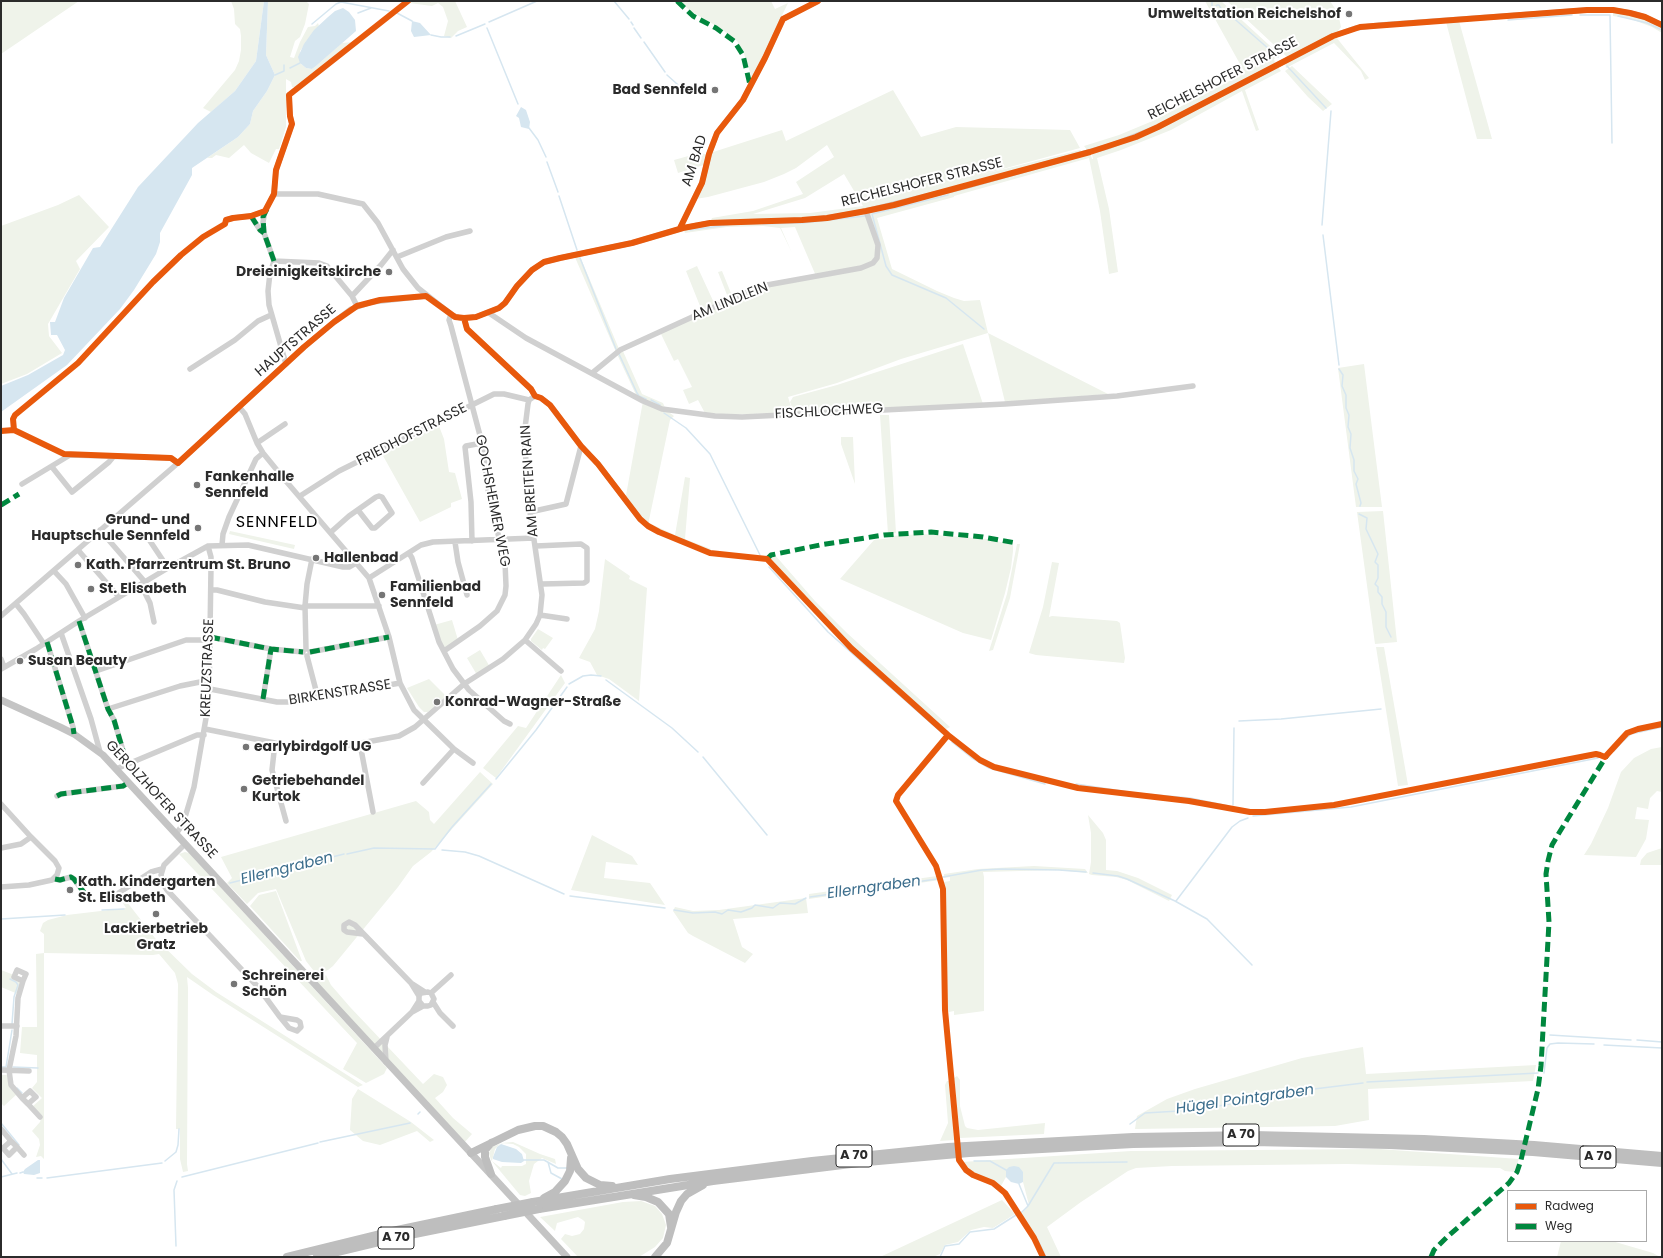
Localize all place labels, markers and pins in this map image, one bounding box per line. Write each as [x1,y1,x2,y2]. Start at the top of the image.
place label: Umweltstation Reichelshof [1148,6,1341,22]
marker: Umweltstation Reichelshof [1344,9,1354,19]
place label: Bad Sennfeld [612,82,707,98]
marker: Bad Sennfeld [710,85,720,95]
place label: Dreieinigkeitskirche [236,264,381,280]
marker: Dreieinigkeitskirche [384,267,394,277]
place label: Fankenhalle Sennfeld [205,469,294,502]
marker: Fankenhalle Sennfeld [192,480,202,490]
place label: Grund- und Hauptschule Sennfeld [31,512,190,544]
marker: Grund- und Hauptschule Sennfeld [193,523,203,533]
place label: Hallenbad [324,550,399,566]
marker: Hallenbad [311,553,321,563]
place label: Kath. Pfarrzentrum St. Bruno [86,557,291,573]
marker: Kath. Pfarrzentrum St. Bruno [73,560,83,570]
place label: Familienbad Sennfeld [390,579,481,612]
place label: St. Elisabeth [99,581,187,597]
marker: St. Elisabeth [86,584,96,594]
marker: Familienbad Sennfeld [377,590,387,600]
place label: Susan Beauty [28,653,127,669]
marker: Susan Beauty [15,656,25,666]
place label: Konrad-Wagner-Straße [445,694,621,710]
marker: Konrad-Wagner-Straße [432,697,442,707]
place label: earlybirdgolf UG [254,739,371,755]
marker: earlybirdgolf UG [241,742,251,752]
place label: Getriebehandel Kurtok [252,773,364,806]
marker: Getriebehandel Kurtok [239,784,249,794]
place label: Kath. Kindergarten St. Elisabeth [78,874,215,906]
marker: Kath. Kindergarten St. Elisabeth [65,885,75,895]
marker: Lackierbetrieb Gratz [151,909,161,919]
place label: Lackierbetrieb Gratz [104,921,208,954]
place label: Schreinerei Schön [242,968,324,1000]
marker: Schreinerei Schön [229,979,239,989]

